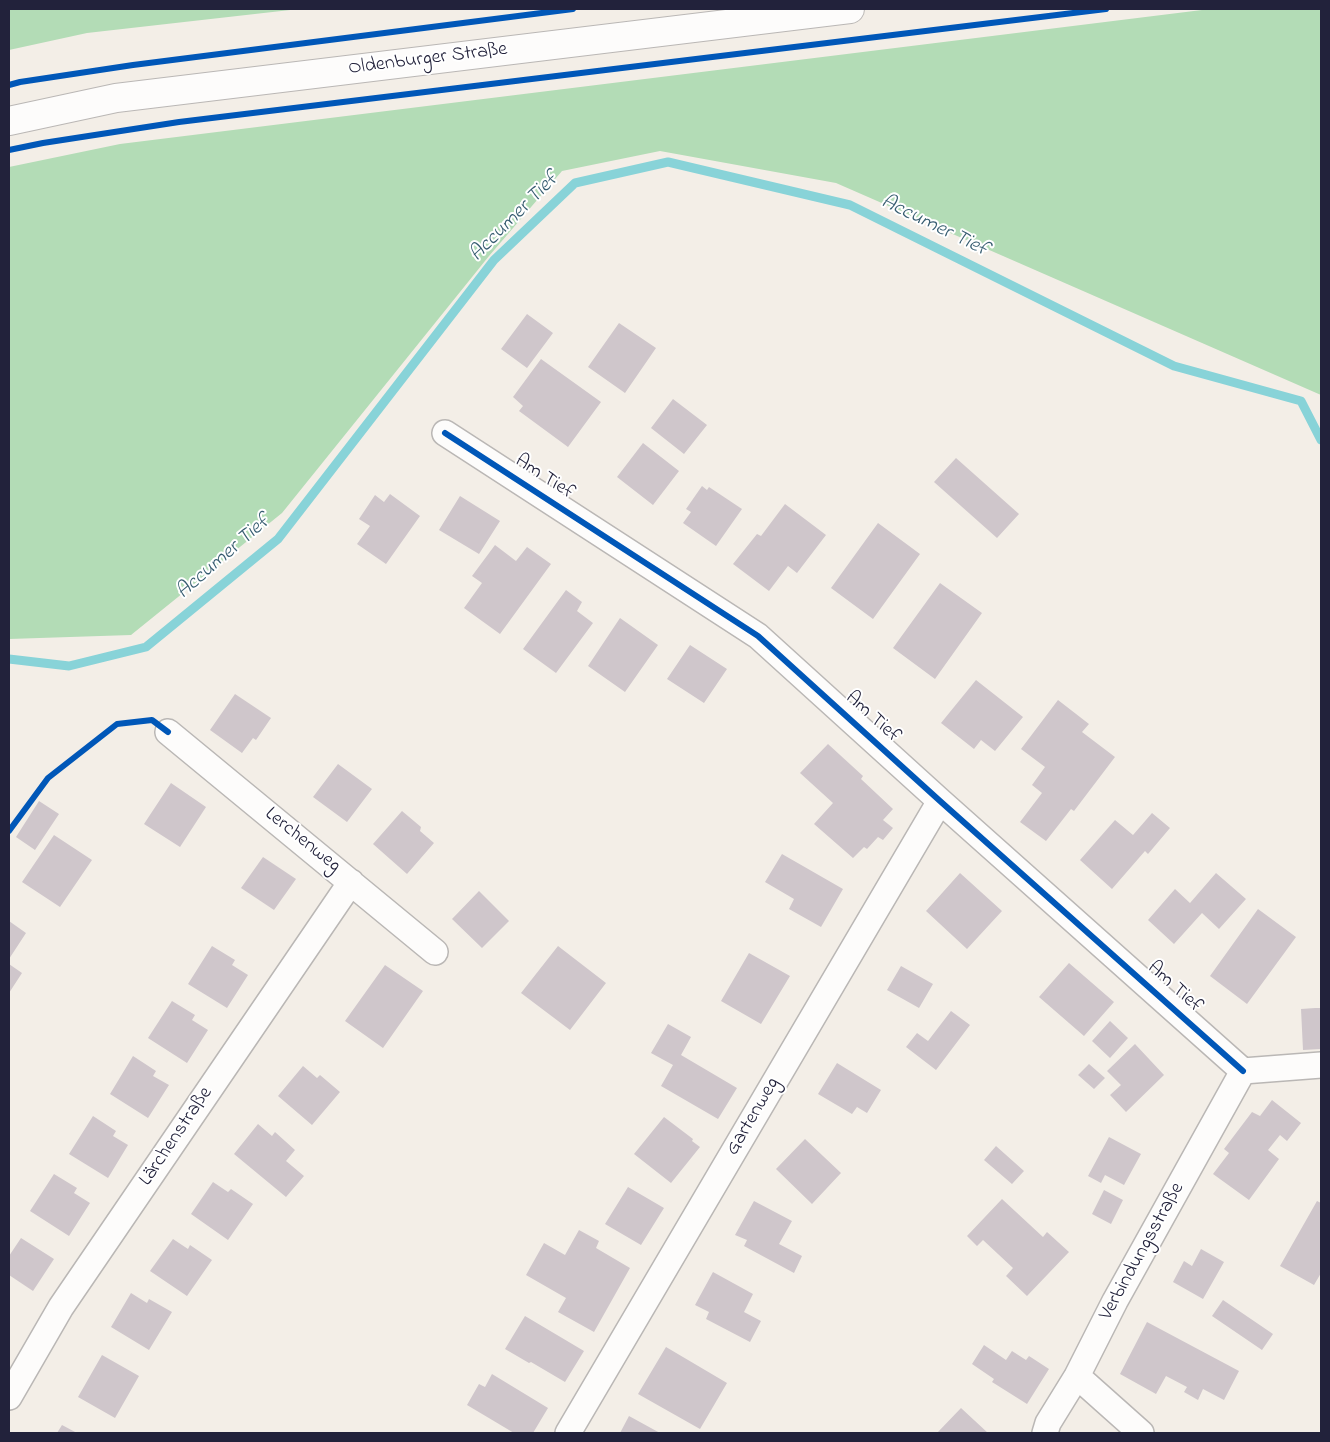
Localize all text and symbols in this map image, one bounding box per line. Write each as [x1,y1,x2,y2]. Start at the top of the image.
street label: Oldenburger Straße [347,38,509,82]
water label: Accumer Tief [465,168,565,268]
water label: Accumer Tief [876,190,992,264]
street label: Am Tief [510,450,578,506]
water label: Accumer Tief [172,510,276,606]
street label: Am Tief [839,687,905,749]
street label: Lerchenweg [259,803,345,879]
street label: Am Tief [1141,957,1207,1019]
street label: Gartenweg [722,1074,786,1160]
street label: Lärchenstraße [135,1083,219,1191]
street label: Verbindungsstraße [1095,1179,1191,1325]

